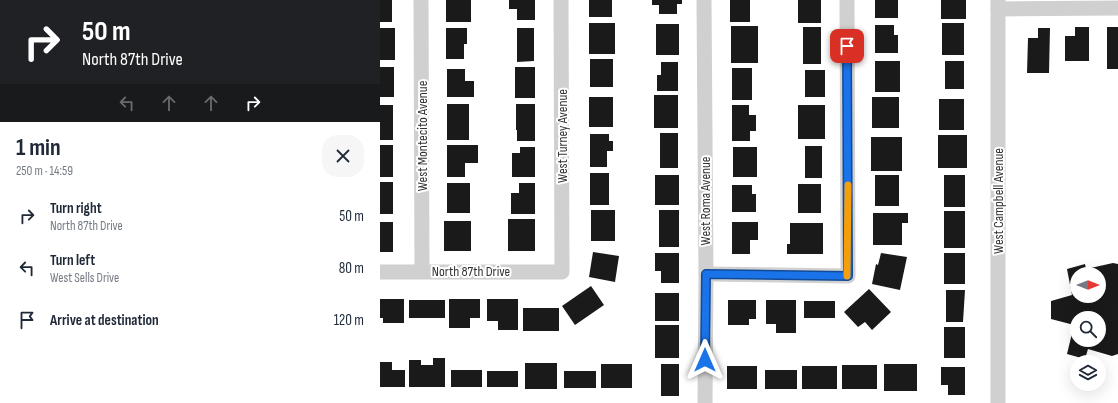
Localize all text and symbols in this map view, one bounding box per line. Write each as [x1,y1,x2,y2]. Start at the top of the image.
text: 50 m [82,15,131,48]
icon: right [16,16,68,68]
pin [830,29,864,63]
icon: arrive [836,35,858,57]
text: North 87th Drive [82,49,183,70]
street label: West Montecito Avenue [414,81,431,191]
street label: West Turney Avenue [554,89,571,183]
icon: left [116,92,138,114]
icon: ahead [158,92,180,114]
icon: ahead [200,92,222,114]
icon: right [242,92,264,114]
text: 1 min [16,133,61,162]
button: close [322,135,364,177]
street label: West Campbell Avenue [990,148,1007,254]
street label: West Roma Avenue [697,157,714,245]
text: 250 m · 14:59 [16,163,73,179]
text: Turn right [50,199,102,218]
icon: right [16,205,38,227]
text: 50 m [339,207,364,226]
text: North 87th Drive [50,218,123,234]
text: Turn left [50,251,95,270]
icon: left [16,257,38,279]
text: 80 m [339,259,364,278]
street label: North 87th Drive [432,263,510,280]
north arrow [1070,267,1106,303]
map controls [1070,267,1106,391]
text: West Sells Drive [50,270,119,286]
icon: arrive [16,309,38,331]
text: Arrive at destination [50,311,159,330]
text: 120 m [334,311,364,330]
button: search [1070,311,1106,347]
position arrow [684,339,726,381]
button: layers [1070,355,1106,391]

